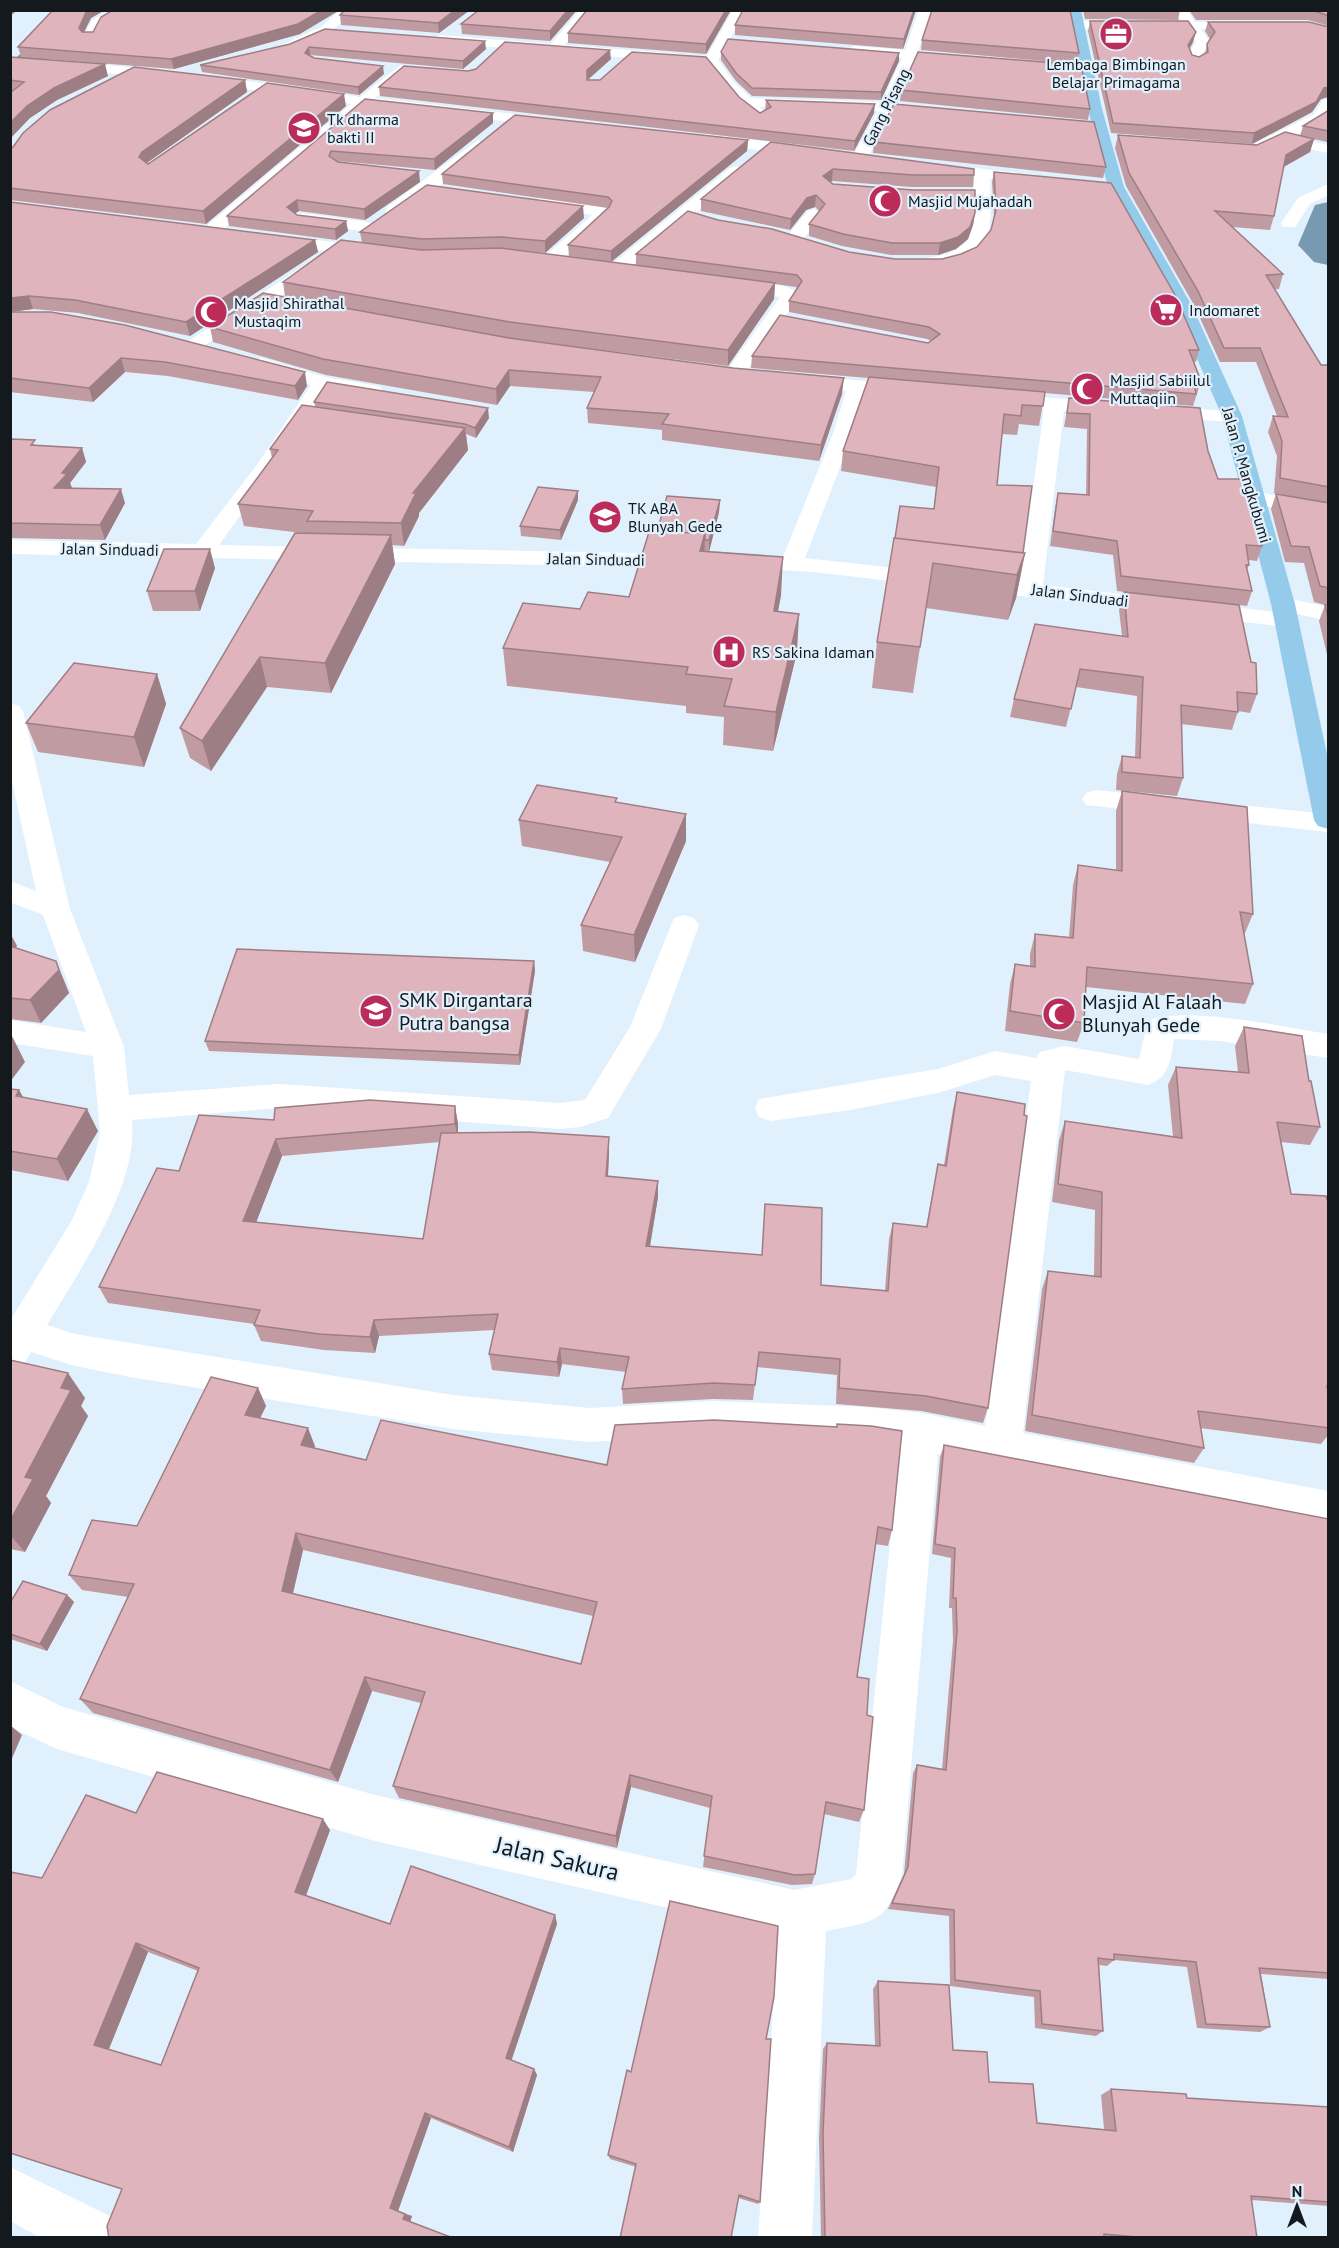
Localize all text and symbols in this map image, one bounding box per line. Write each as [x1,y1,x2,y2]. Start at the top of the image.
office icon: Lembaga Bimbingan Belajar Primagama [1098,16,1134,52]
place label: Lembaga Bimbingan Belajar Primagama [1046,54,1186,92]
street label: Gang Pisang [858,65,914,149]
place label: Tk dharma bakti II [327,109,399,147]
school or university icon: Tk dharma bakti II [286,110,322,146]
mosque icon: Masjid Mujahadah [867,183,903,219]
place label: Masjid Mujahadah [908,191,1032,211]
supermarket icon: Indomaret [1148,292,1184,328]
place label: Masjid Shirathal Mustaqim [234,293,345,331]
mosque icon: Masjid Shirathal Mustaqim [193,294,229,330]
place label: Indomaret [1189,300,1260,320]
place label: Masjid Sabiilul Muttaqiin [1110,370,1211,408]
mosque icon: Masjid Sabiilul Muttaqiin [1069,371,1105,407]
street label: Jalan P. Mangkubumi [1218,404,1276,545]
place label: TK ABA Blunyah Gede [628,498,722,536]
school or university icon: TK ABA Blunyah Gede [587,499,623,535]
street label: Jalan Sinduadi [60,538,159,560]
street label: Jalan Sinduadi [546,548,645,570]
street label: Jalan Sinduadi [1029,579,1130,611]
hospital icon: RS Sakina Idaman [711,634,747,670]
place label: RS Sakina Idaman [752,642,875,662]
place label: SMK Dirgantara Putra bangsa [399,987,533,1036]
place label: Masjid Al Falaah Blunyah Gede [1082,989,1222,1038]
school or university icon: SMK Dirgantara Putra bangsa [358,993,394,1029]
mosque icon: Masjid Al Falaah Blunyah Gede [1041,996,1077,1032]
street label: Jalan Sakura [491,1829,622,1888]
north arrow [1267,2176,1327,2236]
text: N [1292,2181,1302,2201]

